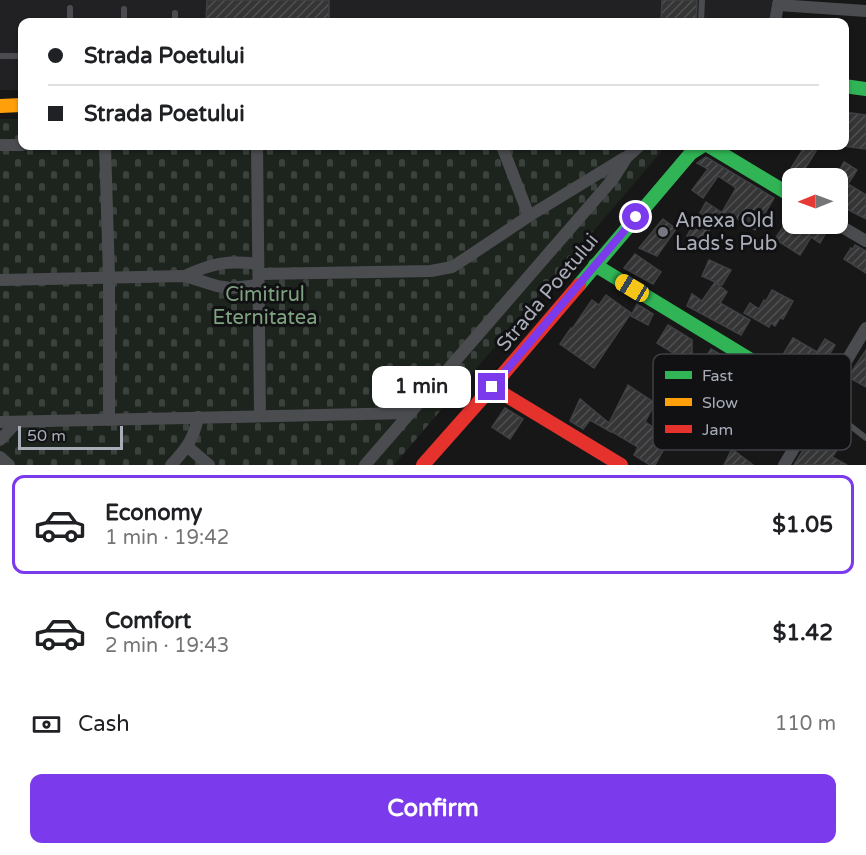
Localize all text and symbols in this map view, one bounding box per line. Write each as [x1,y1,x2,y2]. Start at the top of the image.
text: Strada Poetului [84,43,245,69]
text: Strada Poetului [84,101,245,127]
north arrow [782,168,848,234]
map controls [782,168,848,234]
route start [622,203,649,230]
place label: Anexa Old Lads's Pub [675,209,777,256]
marker: Anexa Old Lads's Pub [656,225,670,239]
street label: Strada Poetului [492,229,604,356]
car [612,271,652,305]
park label: Cimitirul Eternitatea [213,283,317,330]
legend [653,354,851,450]
callout: 1 min [372,366,471,408]
text: Fast [702,366,733,386]
route end [478,373,505,400]
text: 1 min [395,375,448,399]
text: Slow [702,393,738,413]
text: Jam [702,420,733,440]
scale bar [18,423,123,450]
text: 50 m [27,426,66,446]
icon: car [33,498,87,552]
text: Economy [105,500,202,526]
text: $1.05 [772,512,833,538]
text: 1 min · 19:42 [105,526,229,550]
icon: car [33,606,87,660]
text: Comfort [105,608,191,634]
text: $1.42 [773,620,833,646]
text: 2 min · 19:43 [105,634,229,658]
icon: cash [30,708,63,741]
text: Cash [78,711,130,737]
text: 110 m [775,712,836,736]
button: Confirm [30,774,836,843]

